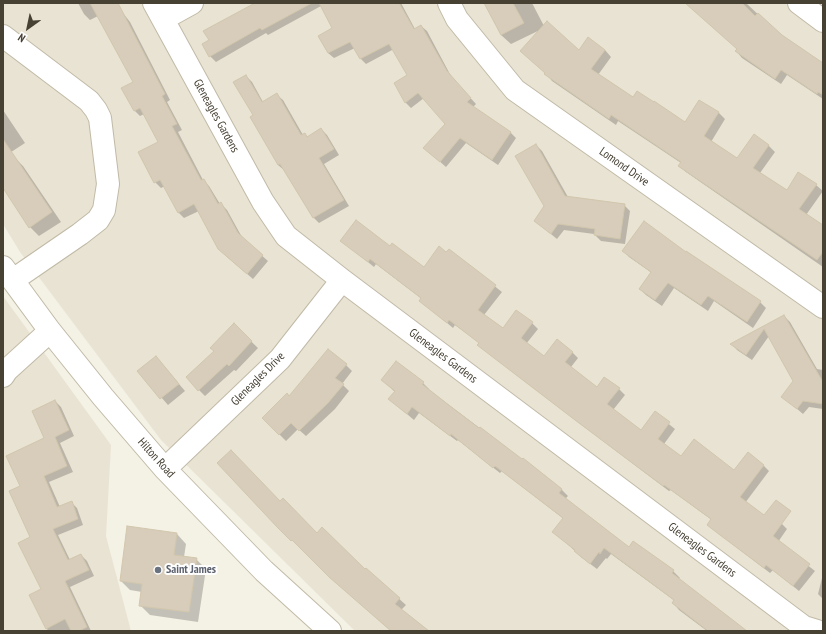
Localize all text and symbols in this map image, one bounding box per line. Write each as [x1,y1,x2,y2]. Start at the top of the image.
north arrow [8,8,48,48]
text: N [15,31,28,46]
street label: Gleneagles Gardens [190,77,242,155]
street label: Lomond Drive [596,145,652,189]
street label: Gleneagles Gardens [406,326,480,386]
street label: Gleneagles Drive [228,349,288,409]
street label: Hilton Road [134,435,178,481]
street label: Gleneagles Gardens [665,520,739,580]
place label: Saint James [166,563,216,577]
marker: Saint James [153,565,163,575]

